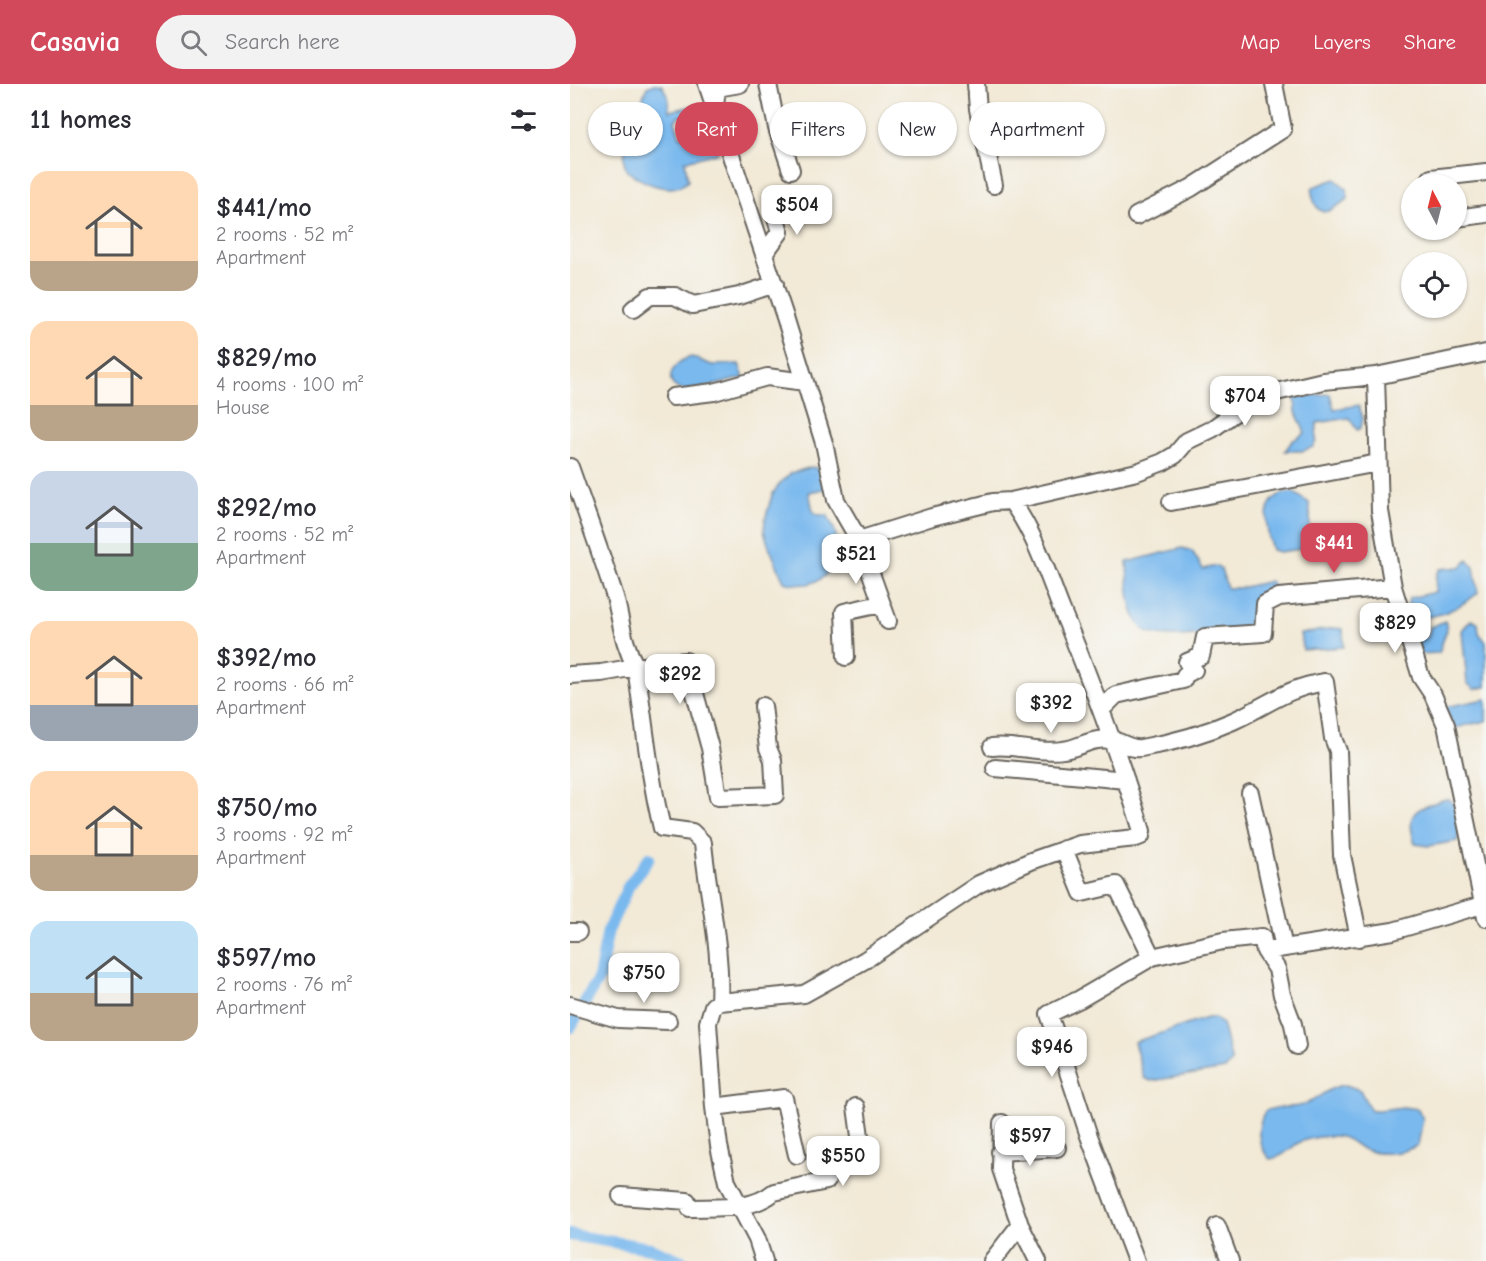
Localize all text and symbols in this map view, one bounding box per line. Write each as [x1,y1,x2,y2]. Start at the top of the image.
search box [156,15,576,69]
text: Casavia [30,26,120,58]
icon: search [177,26,210,59]
text: Search here [225,29,340,55]
text: Map [1241,30,1280,54]
text: Layers [1313,30,1371,54]
text: Share [1404,30,1456,54]
chip: Buy [588,102,663,156]
chip: Rent [675,102,758,156]
chip: Filters [770,102,866,156]
chip: New [878,102,957,156]
chip: Apartment [969,102,1105,156]
icon: filters [507,104,540,137]
text: 11 homes [30,105,131,135]
north arrow [1401,174,1467,240]
map controls [1401,174,1467,318]
pin: $504 [761,185,833,236]
text: $441/mo [216,193,312,223]
text: $504 [775,193,819,216]
icon: home [78,195,150,267]
text: 2 rooms · 52 m² [216,223,353,246]
text: Apartment [216,246,306,269]
button: locate [1401,252,1467,318]
text: $829/mo [216,343,317,373]
icon: home [78,345,150,417]
text: 4 rooms · 100 m² [216,373,363,396]
pin: $704 [1209,376,1281,427]
text: $704 [1224,384,1266,407]
text: House [216,396,270,419]
text: $292/mo [216,493,317,523]
icon: home [78,495,150,567]
text: 2 rooms · 52 m² [216,523,353,546]
pin: $441 [1298,523,1370,574]
text: $441 [1315,531,1353,554]
pin: $521 [820,534,892,585]
text: $521 [836,542,876,565]
text: Apartment [216,546,306,569]
pin: $829 [1359,603,1431,654]
text: $829 [1374,611,1416,634]
text: $392/mo [216,643,317,673]
icon: home [78,645,150,717]
pin: $292 [644,654,716,705]
text: $292 [659,662,701,685]
text: 2 rooms · 66 m² [216,673,354,696]
pin: $392 [1015,683,1087,734]
text: $392 [1030,691,1072,714]
text: Apartment [216,696,306,719]
text: $750/mo [216,793,318,823]
icon: home [78,795,150,867]
text: 3 rooms · 92 m² [216,823,353,846]
text: Apartment [216,846,306,869]
text: $597/mo [216,943,316,973]
icon: home [78,945,150,1017]
pin: $750 [608,953,680,1004]
text: $750 [622,961,666,984]
text: 2 rooms · 76 m² [216,973,352,996]
text: Apartment [216,996,306,1019]
pin: $946 [1016,1027,1088,1078]
text: $946 [1031,1035,1073,1058]
pin: $597 [994,1116,1066,1167]
text: $597 [1009,1124,1051,1147]
pin: $550 [807,1136,879,1187]
text: $550 [821,1144,865,1167]

